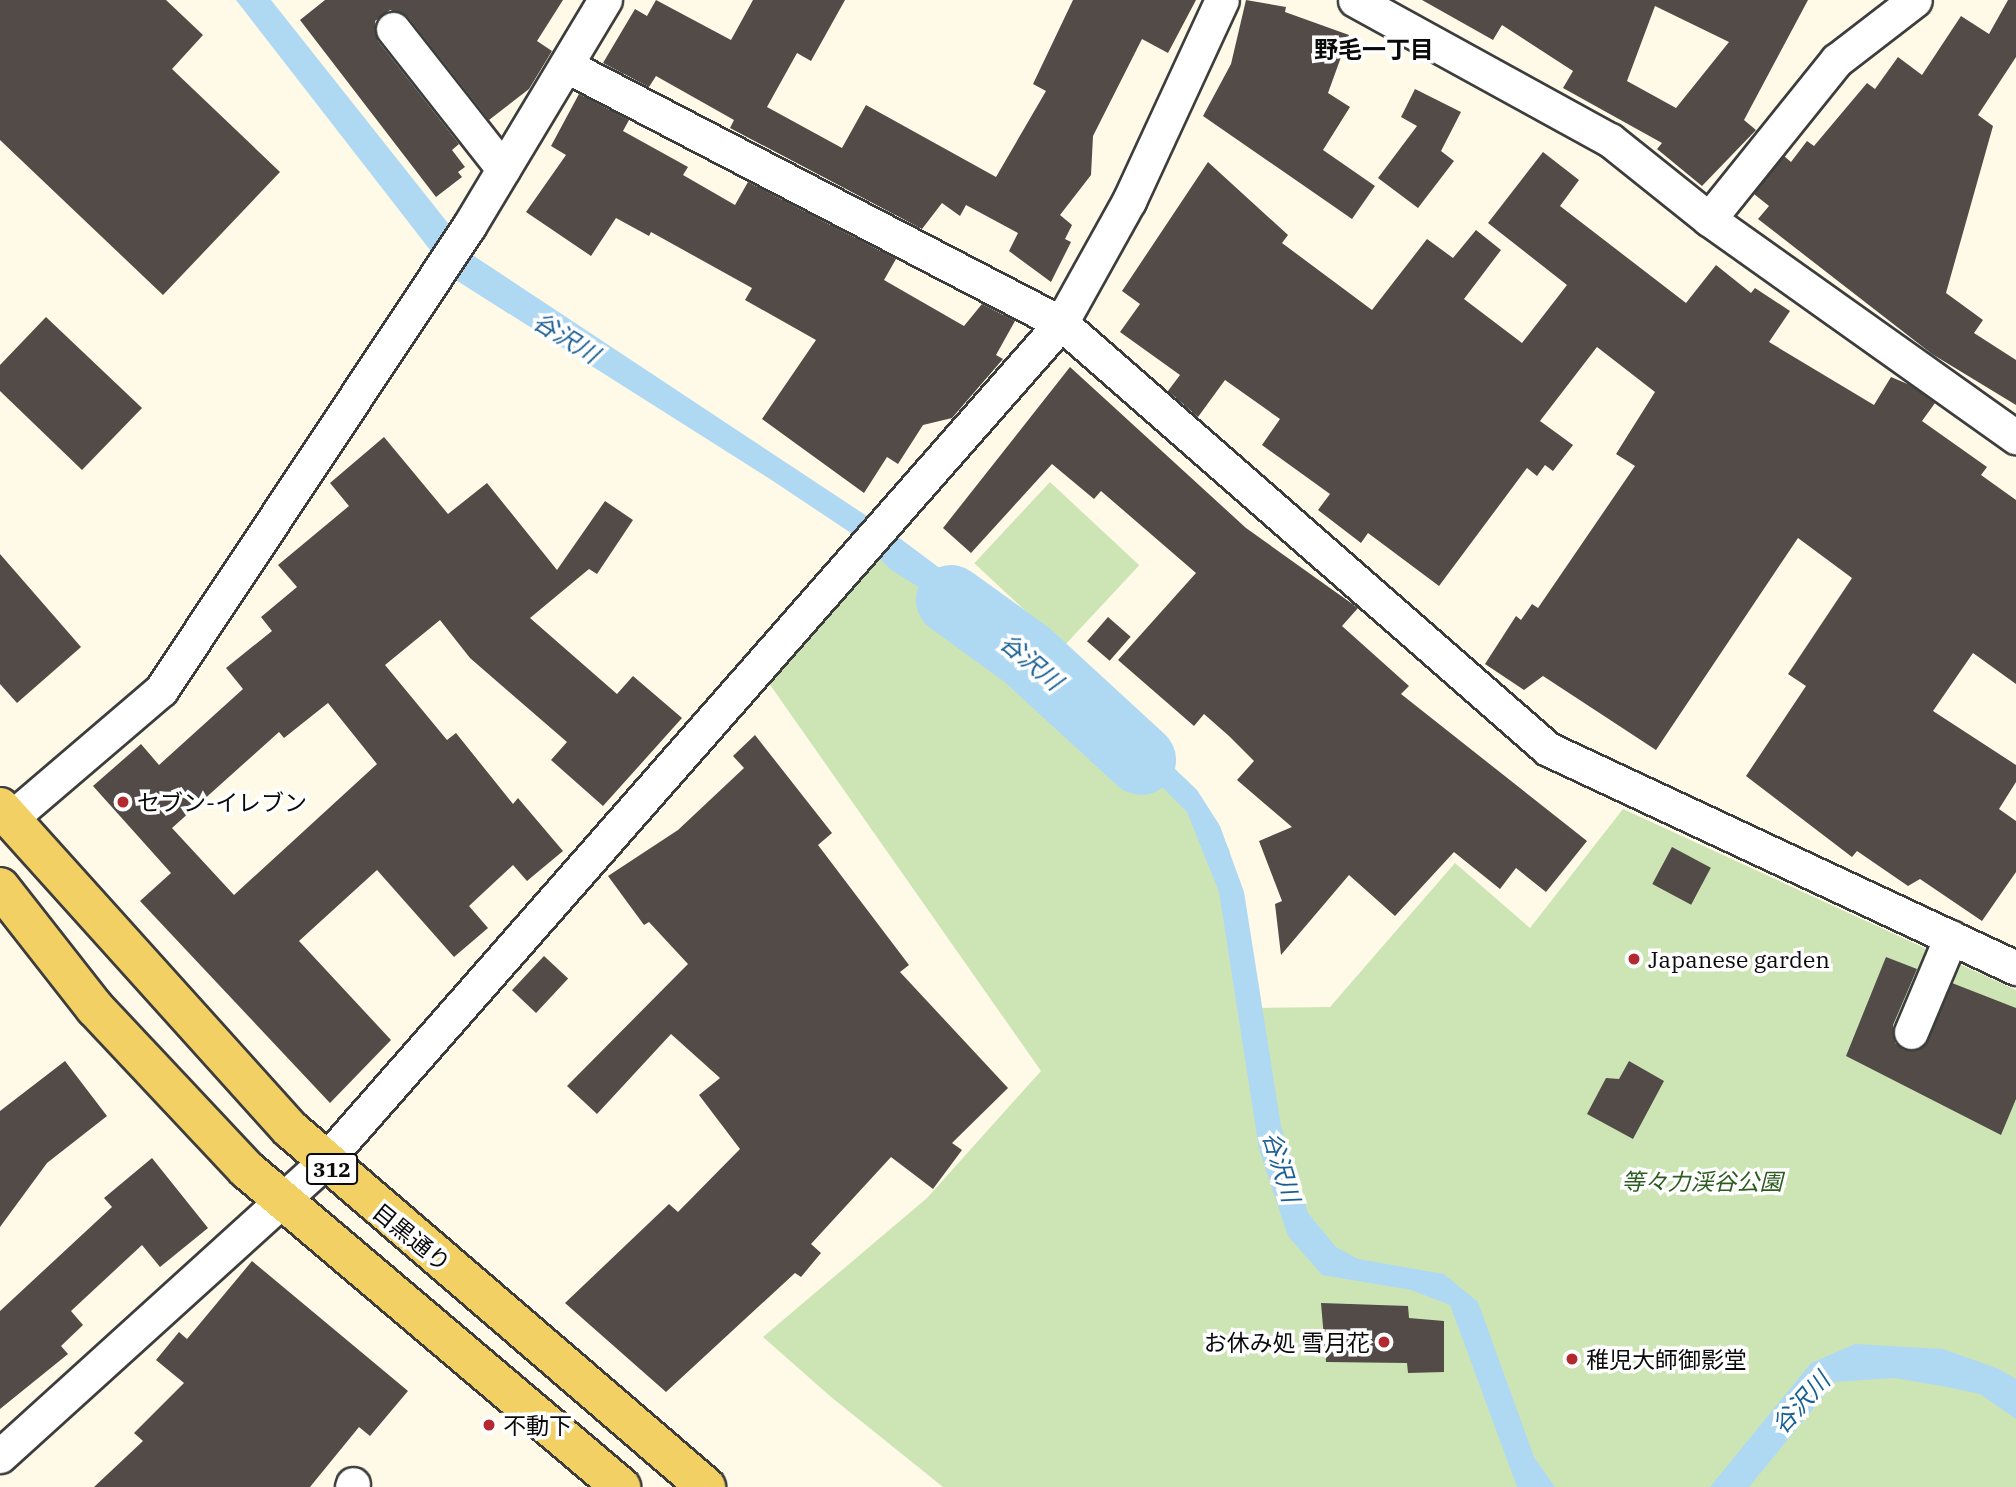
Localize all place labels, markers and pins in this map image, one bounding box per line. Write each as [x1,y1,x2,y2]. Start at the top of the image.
place label: セブン-イレブン [137,788,307,816]
marker: セブン-イレブン [115,794,131,810]
place label: Japanese garden [1648,945,1830,973]
marker: Japanese garden [1626,951,1642,967]
place label: お休み処 雪月花 [1204,1328,1370,1356]
marker: お休み処 雪月花 [1376,1334,1392,1350]
place label: 稚児大師御影堂 [1586,1345,1747,1373]
marker: 稚児大師御影堂 [1564,1351,1580,1367]
place label: 不動下 [503,1411,572,1439]
marker: 不動下 [481,1417,497,1433]

